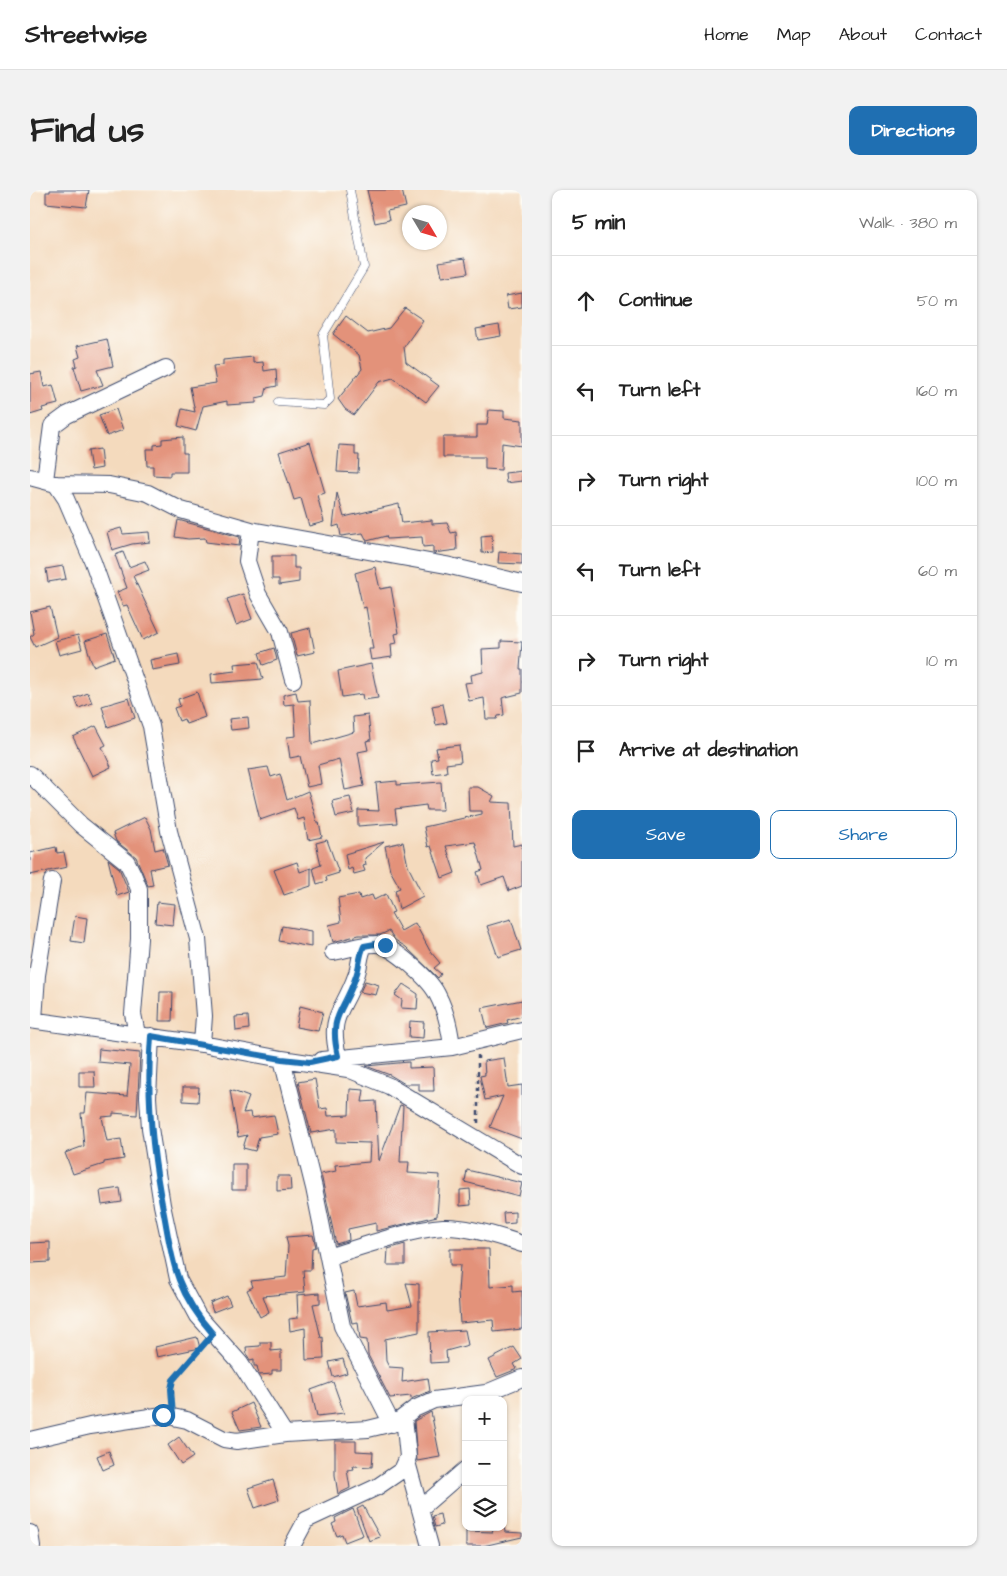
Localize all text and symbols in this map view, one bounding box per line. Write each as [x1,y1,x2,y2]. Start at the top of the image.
text: Streetwise [25,18,147,52]
text: Home [704,22,749,47]
text: Map [777,22,811,47]
text: About [839,22,887,47]
text: Contact [915,22,982,47]
text: Find us [30,106,144,155]
button: Directions [849,106,977,155]
north arrow [402,205,447,250]
text: 5 min [572,208,625,237]
text: Walk · 380 m [859,212,957,234]
icon: ahead [572,287,600,315]
text: Continue [619,287,693,314]
text: 50 m [917,290,957,312]
icon: left [572,377,600,405]
text: Turn left [619,377,700,404]
text: 160 m [916,380,957,402]
icon: right [572,467,600,495]
text: Turn right [619,467,708,494]
text: 100 m [916,470,957,492]
icon: left [572,557,600,585]
text: Turn left [619,557,700,584]
text: 60 m [918,560,957,582]
icon: right [572,647,600,675]
text: Turn right [619,647,708,674]
text: 10 m [926,650,957,672]
icon: arrive [572,737,600,765]
text: Arrive at destination [619,737,798,764]
button: Save [572,810,760,859]
button: Share [770,810,957,859]
route end [374,934,397,957]
map controls [462,1396,507,1531]
button: + [462,1396,507,1441]
route start [152,1404,175,1427]
button: − [462,1441,507,1486]
button: layers [462,1486,507,1531]

